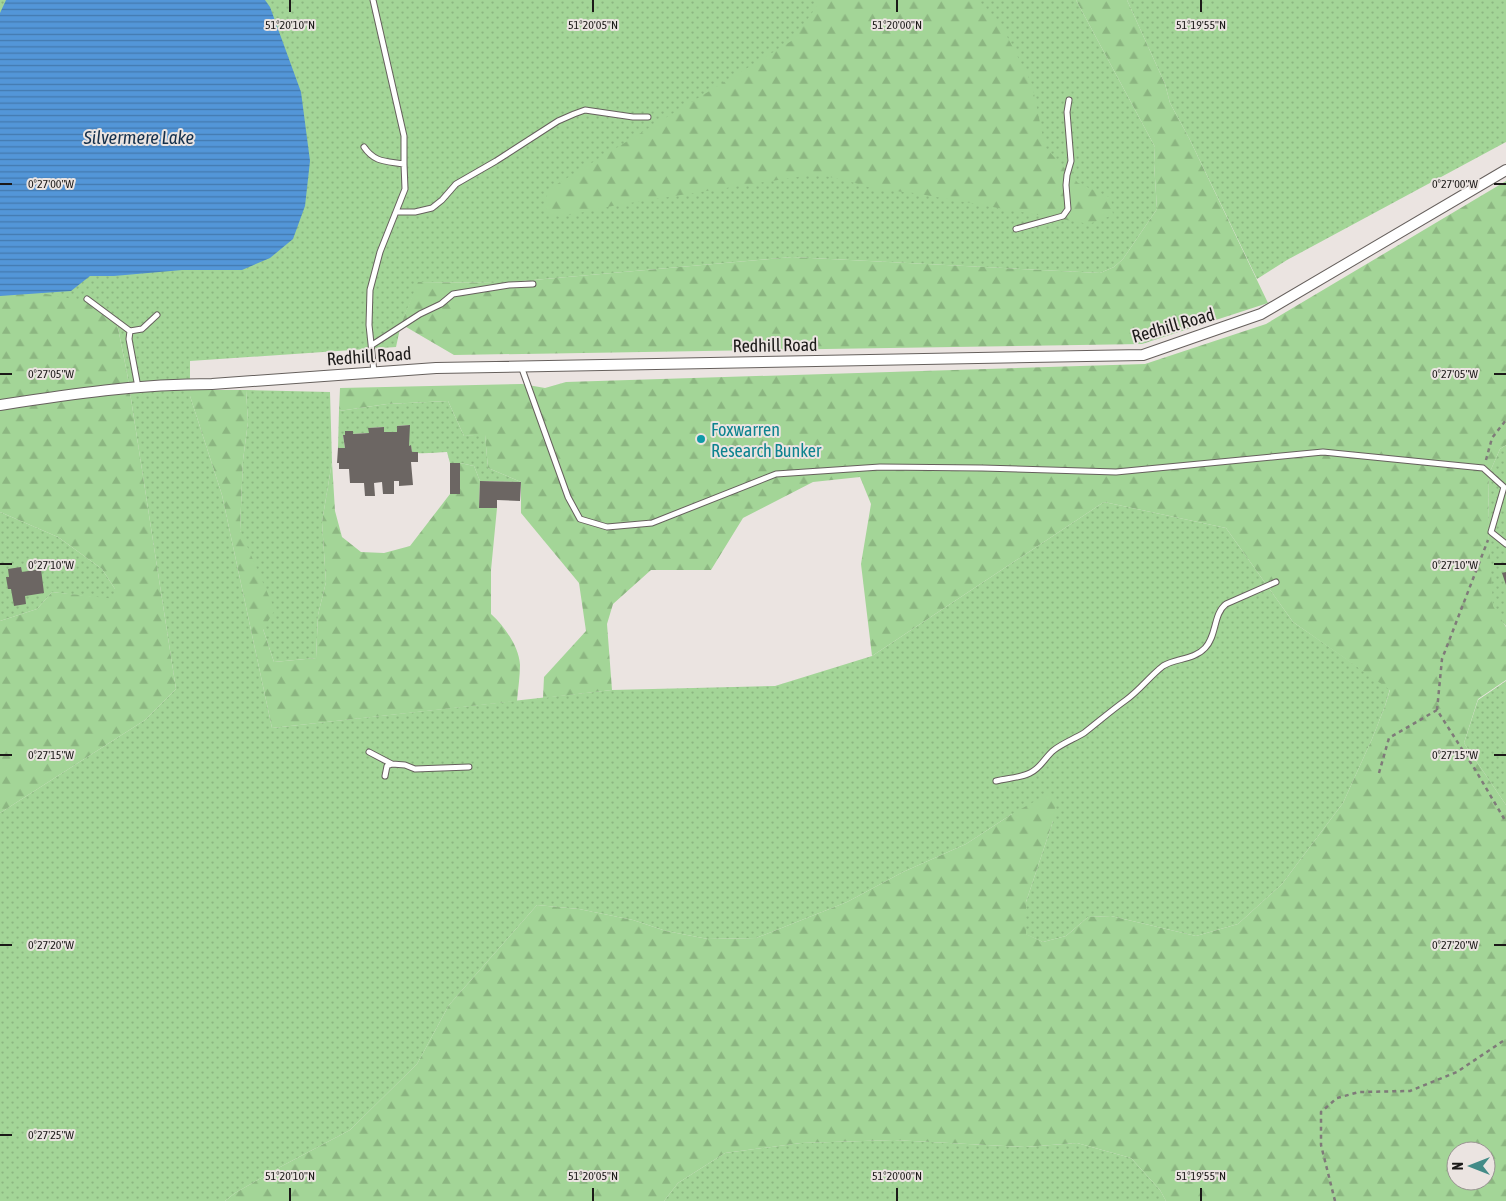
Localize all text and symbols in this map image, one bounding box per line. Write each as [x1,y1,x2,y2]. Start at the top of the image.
text: 51°20'10"N [265,18,315,32]
text: 51°20'05"N [568,18,618,32]
text: 51°20'00"N [872,18,922,32]
text: 51°19'55"N [1176,18,1226,32]
water label: Silvermere Lake [83,126,194,148]
text: 0°27'00"W [28,177,74,191]
text: 0°27'00"W [1432,177,1478,191]
street label: Redhill Road [1129,303,1217,347]
street label: Redhill Road [732,334,818,356]
street label: Redhill Road [326,343,412,369]
text: 0°27'05"W [28,367,74,381]
text: 0°27'05"W [1432,367,1478,381]
place label: Foxwarren Research Bunker [711,419,822,461]
marker: Foxwarren Research Bunker [695,433,707,445]
text: 0°27'10"W [28,558,74,572]
text: 0°27'10"W [1432,558,1478,572]
text: 0°27'15"W [28,748,74,762]
text: 0°27'15"W [1432,748,1478,762]
text: 0°27'20"W [28,938,74,952]
text: 0°27'20"W [1432,938,1478,952]
text: 0°27'25"W [28,1128,74,1142]
north arrow [1446,1141,1496,1191]
text: N [1450,1162,1466,1170]
text: 51°20'10"N [265,1169,315,1183]
text: 51°20'05"N [568,1169,618,1183]
text: 51°20'00"N [872,1169,922,1183]
text: 51°19'55"N [1176,1169,1226,1183]

